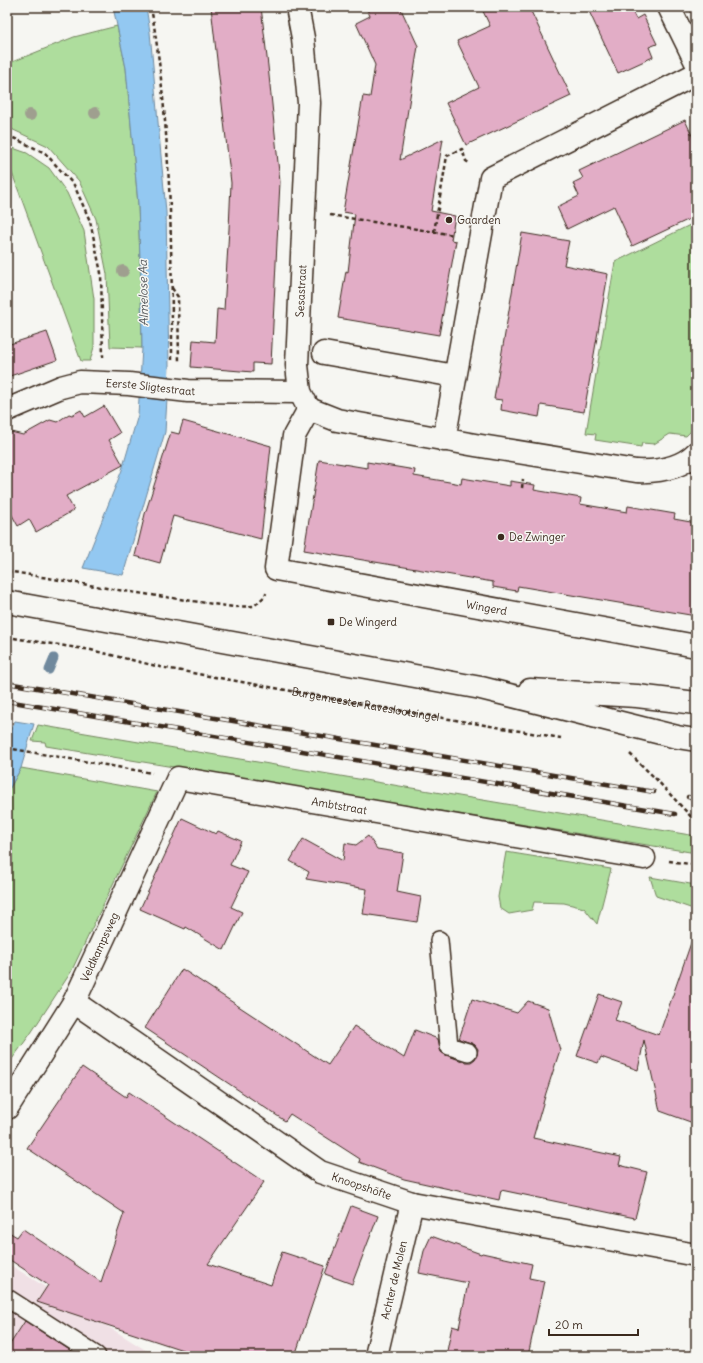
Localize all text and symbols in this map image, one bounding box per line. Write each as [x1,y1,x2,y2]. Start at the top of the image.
place label: Gaarden [457,213,501,227]
marker: Gaarden [444,215,454,225]
water label: Almelose Aa [135,259,151,326]
street label: Sesastraat [293,264,309,318]
street label: Eerste Sligtestraat [105,376,195,398]
place label: De Zwinger [509,530,566,544]
marker: De Zwinger [496,532,506,542]
street label: Wingerd [465,597,509,618]
place label: De Wingerd [339,615,398,629]
marker: De Wingerd [326,617,336,627]
street label: Burgemeester Raveslootsingel [291,684,440,724]
street label: Ambtstraat [311,794,368,817]
street label: Veldkampsweg [77,910,122,984]
street label: Knoopshöfte [330,1169,394,1203]
street label: Achter de Molen [378,1239,410,1321]
scale bar [549,1311,638,1337]
text: 20 m [555,1317,583,1332]

